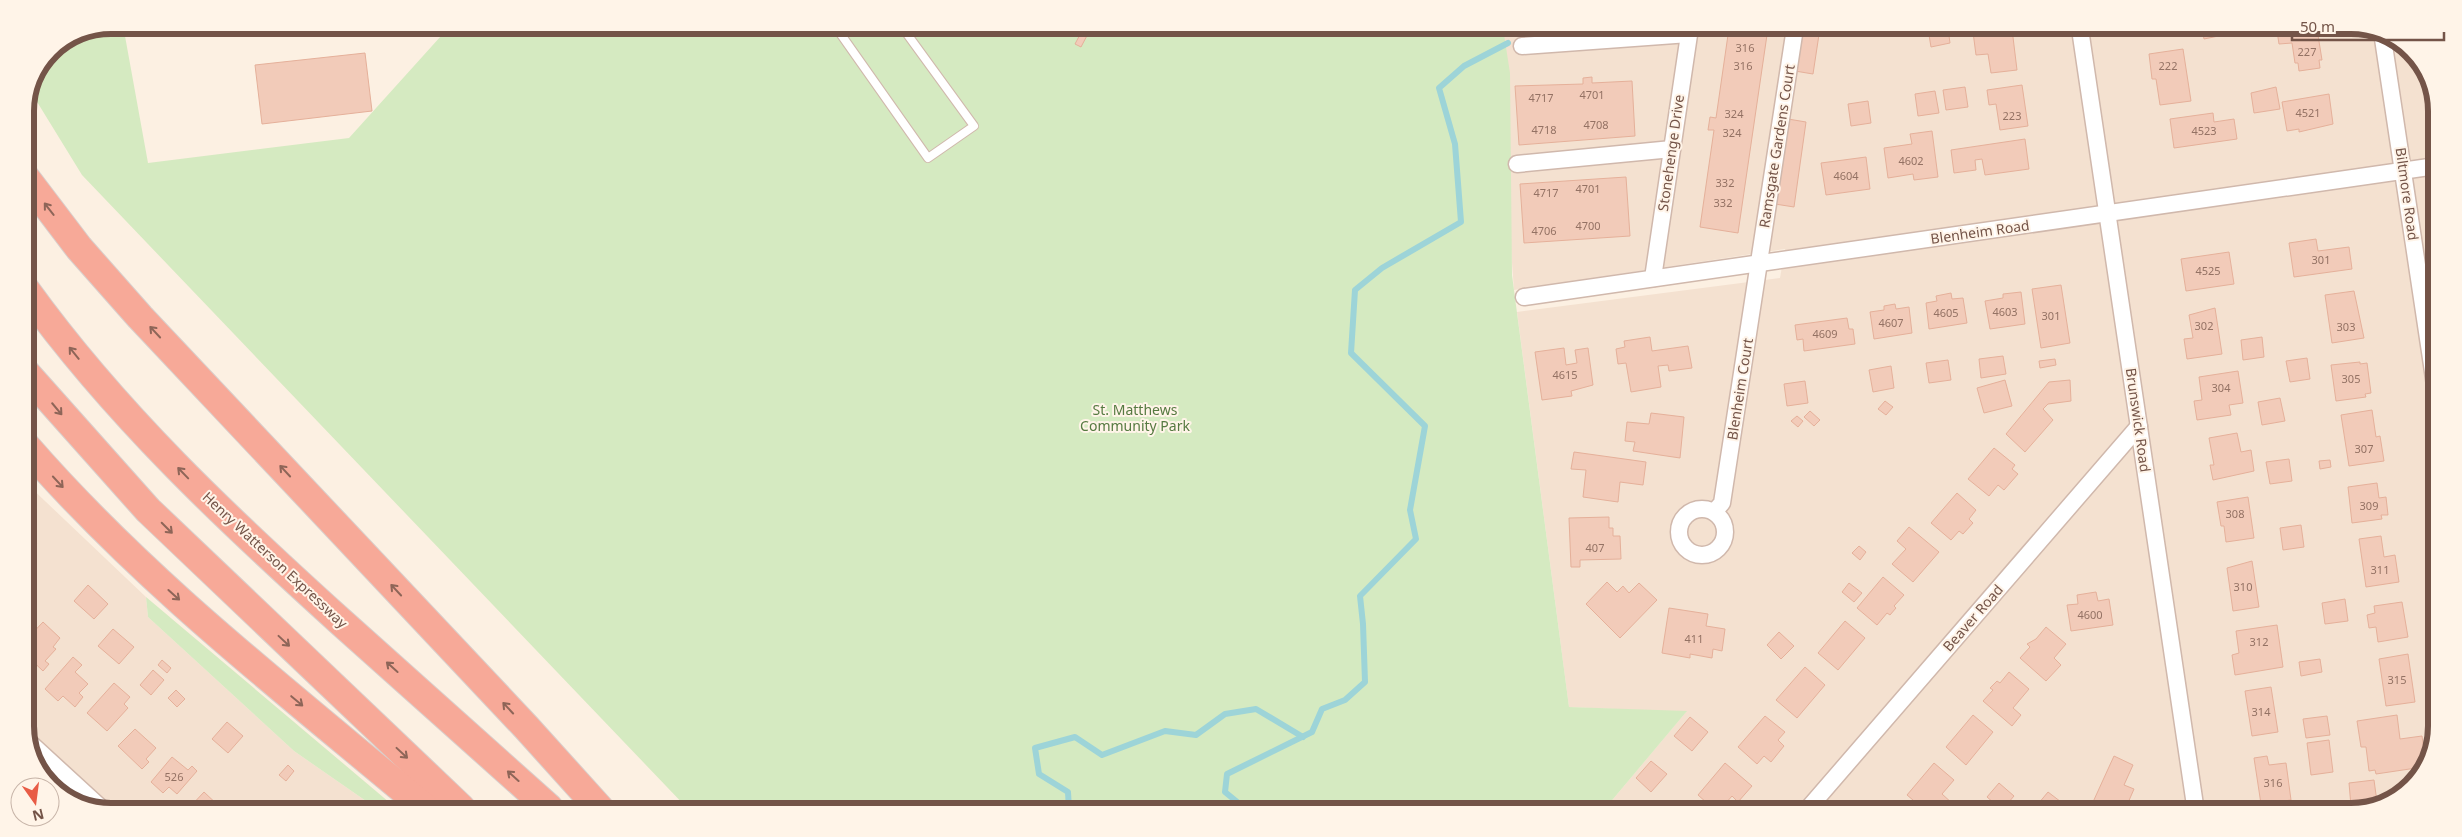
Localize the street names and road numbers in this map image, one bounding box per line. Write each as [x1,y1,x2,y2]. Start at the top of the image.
street label: Ramsgate Gardens Court [1754,63,1799,229]
street label: Stonehenge Drive [1653,93,1688,213]
street label: Biltmore Road [2392,146,2423,242]
street label: Blenheim Road [1929,215,2031,248]
street label: Blenheim Court [1722,337,1757,441]
street label: Brunswick Road [2122,367,2155,473]
street label: Henry Watterson Expressway [199,487,353,633]
street label: Beaver Road [1938,580,2007,655]

